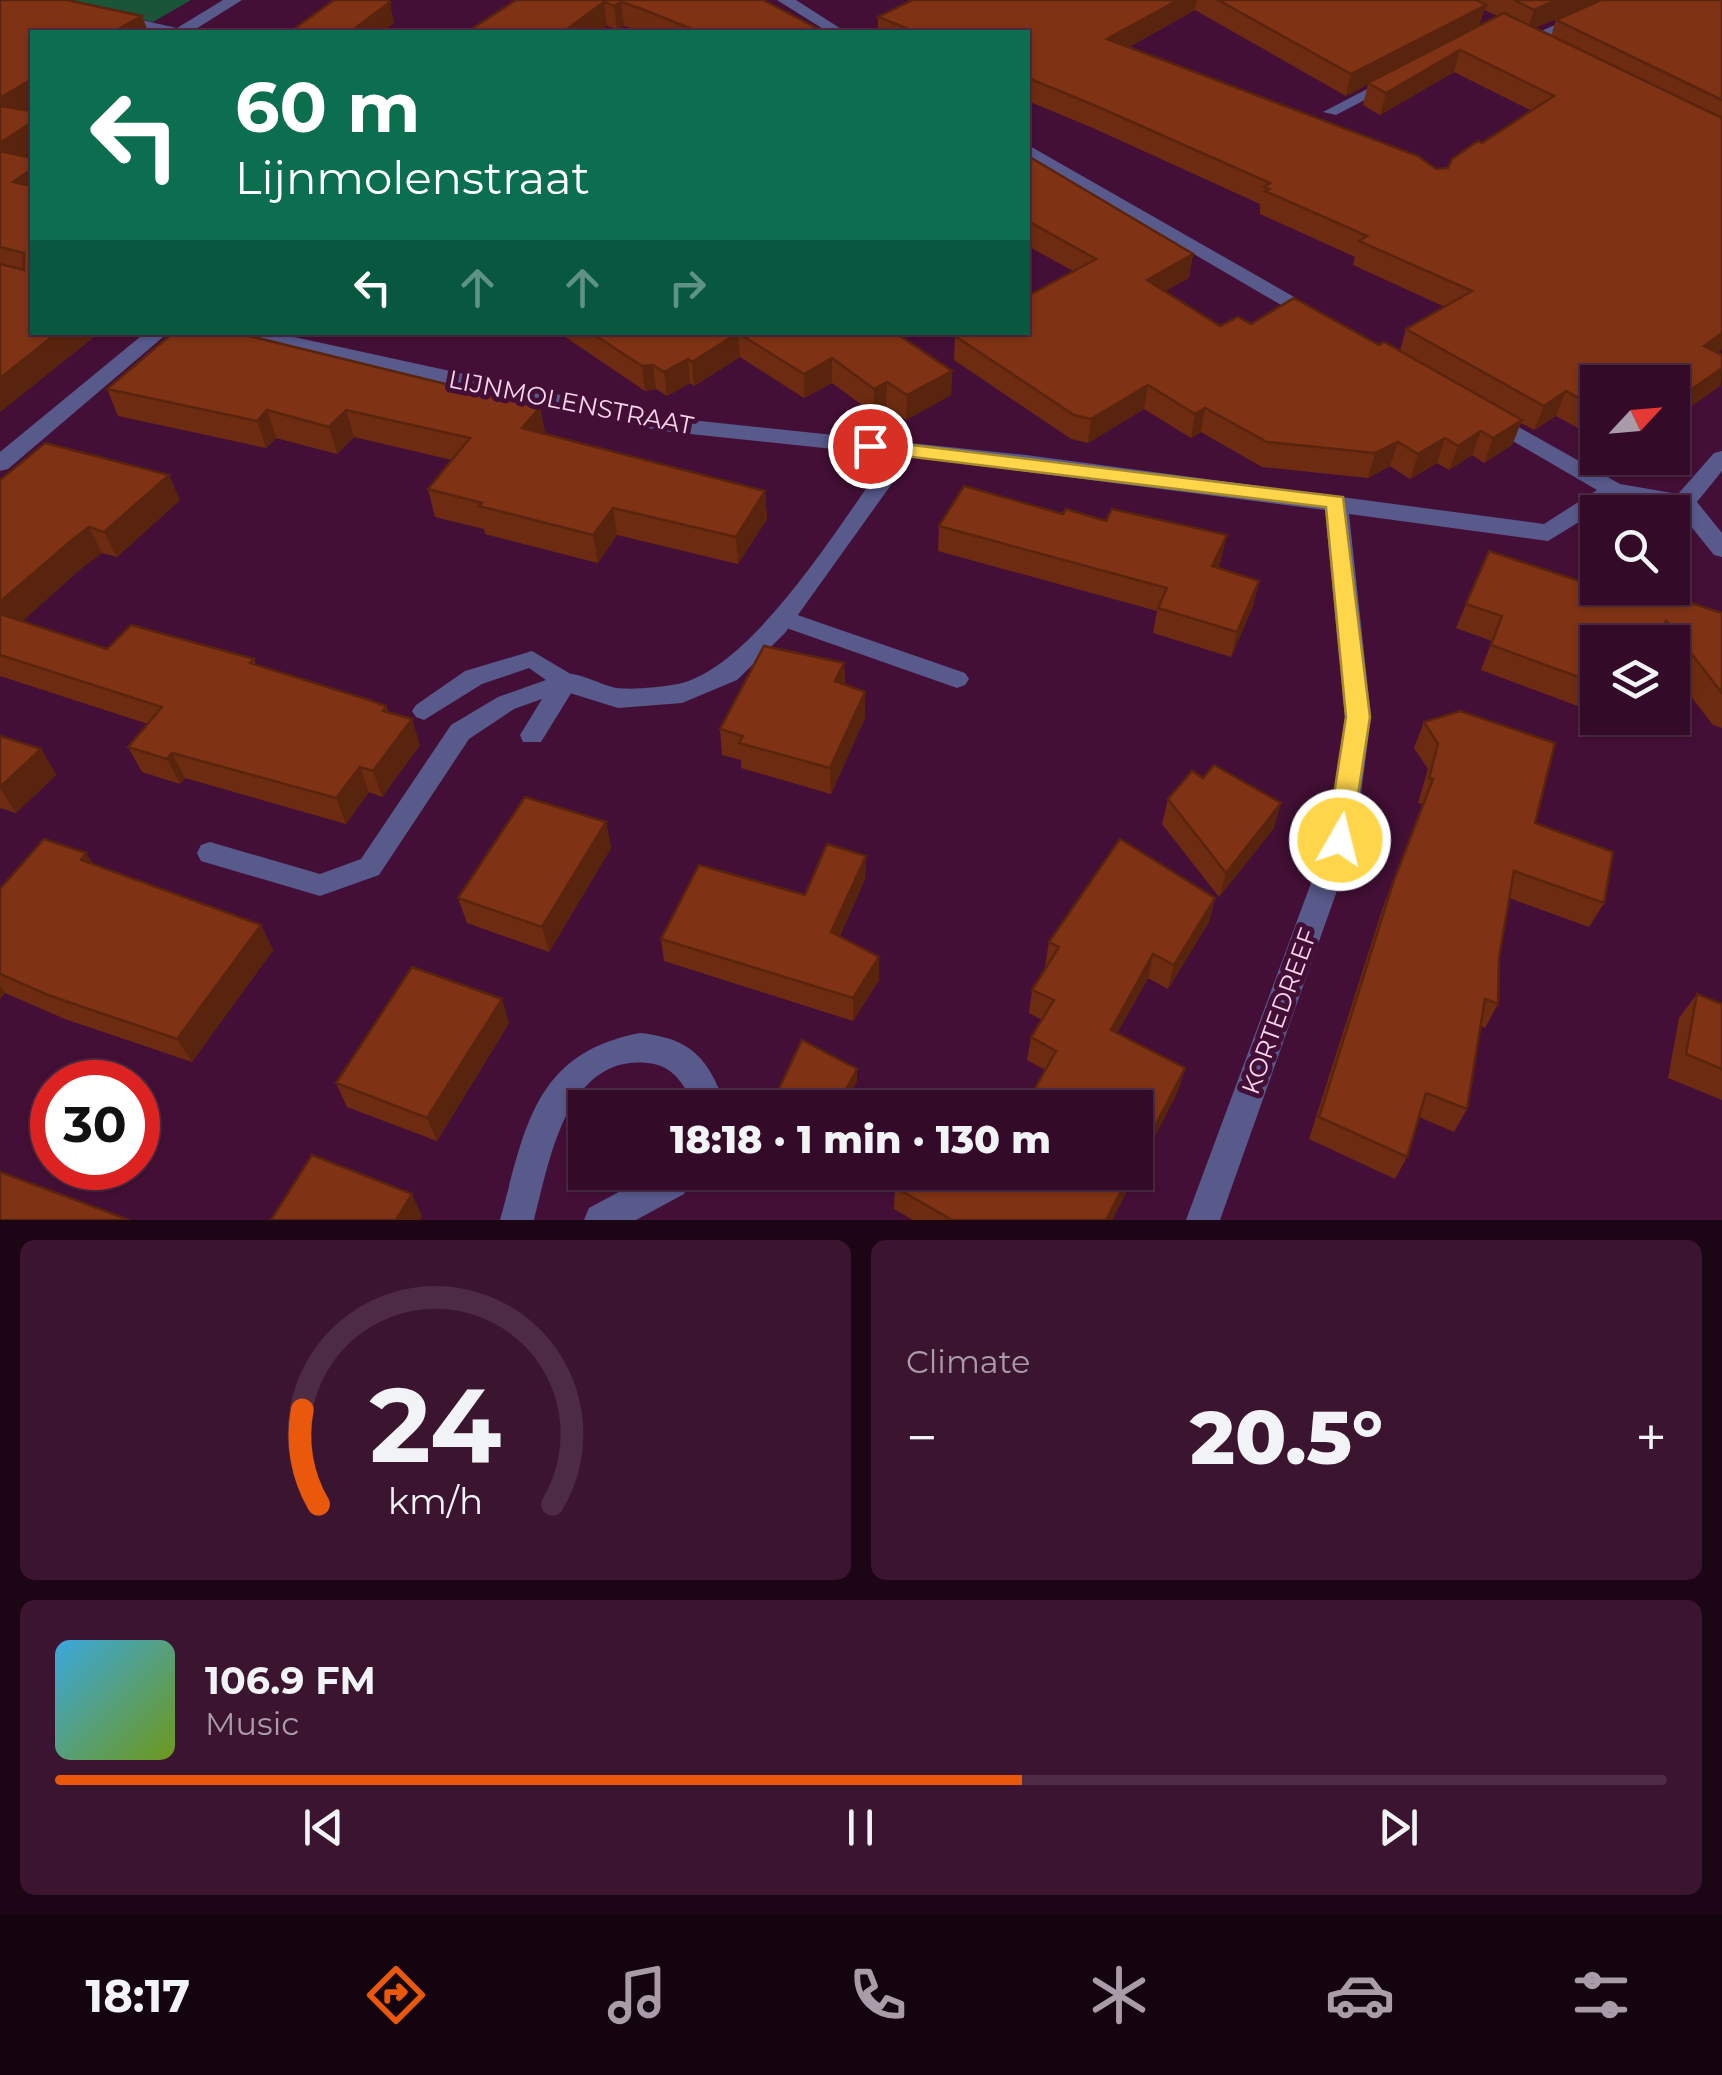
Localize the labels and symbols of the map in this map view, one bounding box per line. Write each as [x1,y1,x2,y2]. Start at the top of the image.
street label: LIJNMOLENSTRAAT [446,364,697,441]
north arrow [1580,365,1690,475]
pin [828,404,913,489]
position arrow [1288,788,1392,892]
street label: KORTEDREEF [1235,924,1323,1098]
speed limit sign: 30 [30,1060,160,1190]

